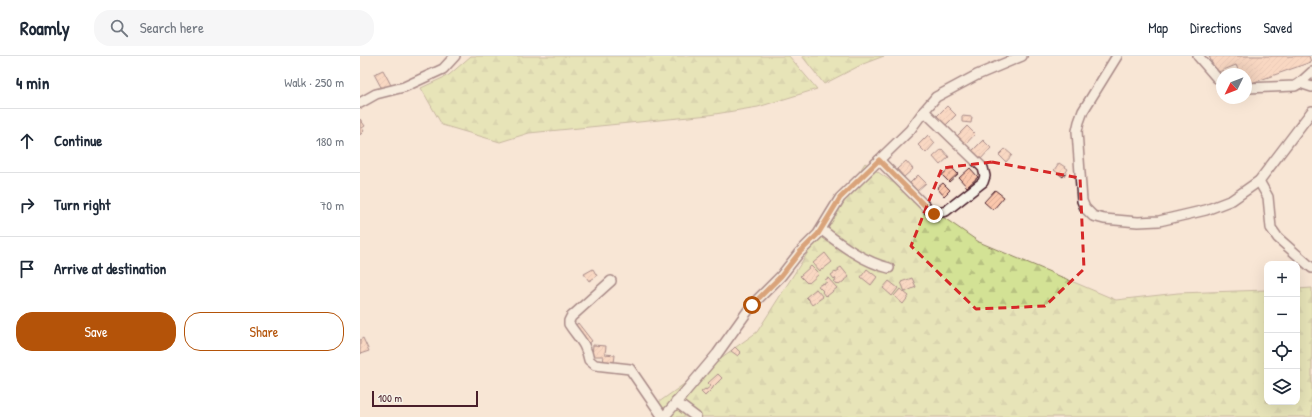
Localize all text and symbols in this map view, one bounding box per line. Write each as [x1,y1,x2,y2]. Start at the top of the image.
search box [94,10,374,46]
text: Roamly [20,15,70,41]
icon: search [108,17,130,39]
text: Search here [140,17,204,38]
text: Map [1148,18,1168,37]
text: Directions [1190,18,1241,37]
text: Saved [1263,18,1292,37]
north arrow [1216,68,1252,104]
text: 4 min [16,71,49,94]
text: Walk · 250 m [284,73,344,91]
icon: ahead [16,130,38,152]
text: Continue [54,130,102,151]
text: 180 m [316,132,344,150]
icon: right [16,194,38,216]
text: Turn right [54,194,110,215]
text: 70 m [320,196,344,214]
route end [925,205,943,223]
icon: arrive [16,258,38,280]
text: Arrive at destination [54,258,166,279]
map controls [1264,261,1300,405]
button: + [1264,261,1300,297]
route start [743,296,761,314]
button: − [1264,297,1300,333]
button: Save [16,312,176,351]
button: Share [184,312,344,351]
button: locate [1264,333,1300,369]
button: layers [1264,369,1300,405]
scale bar [372,389,478,408]
text: 100 m [378,391,402,405]

